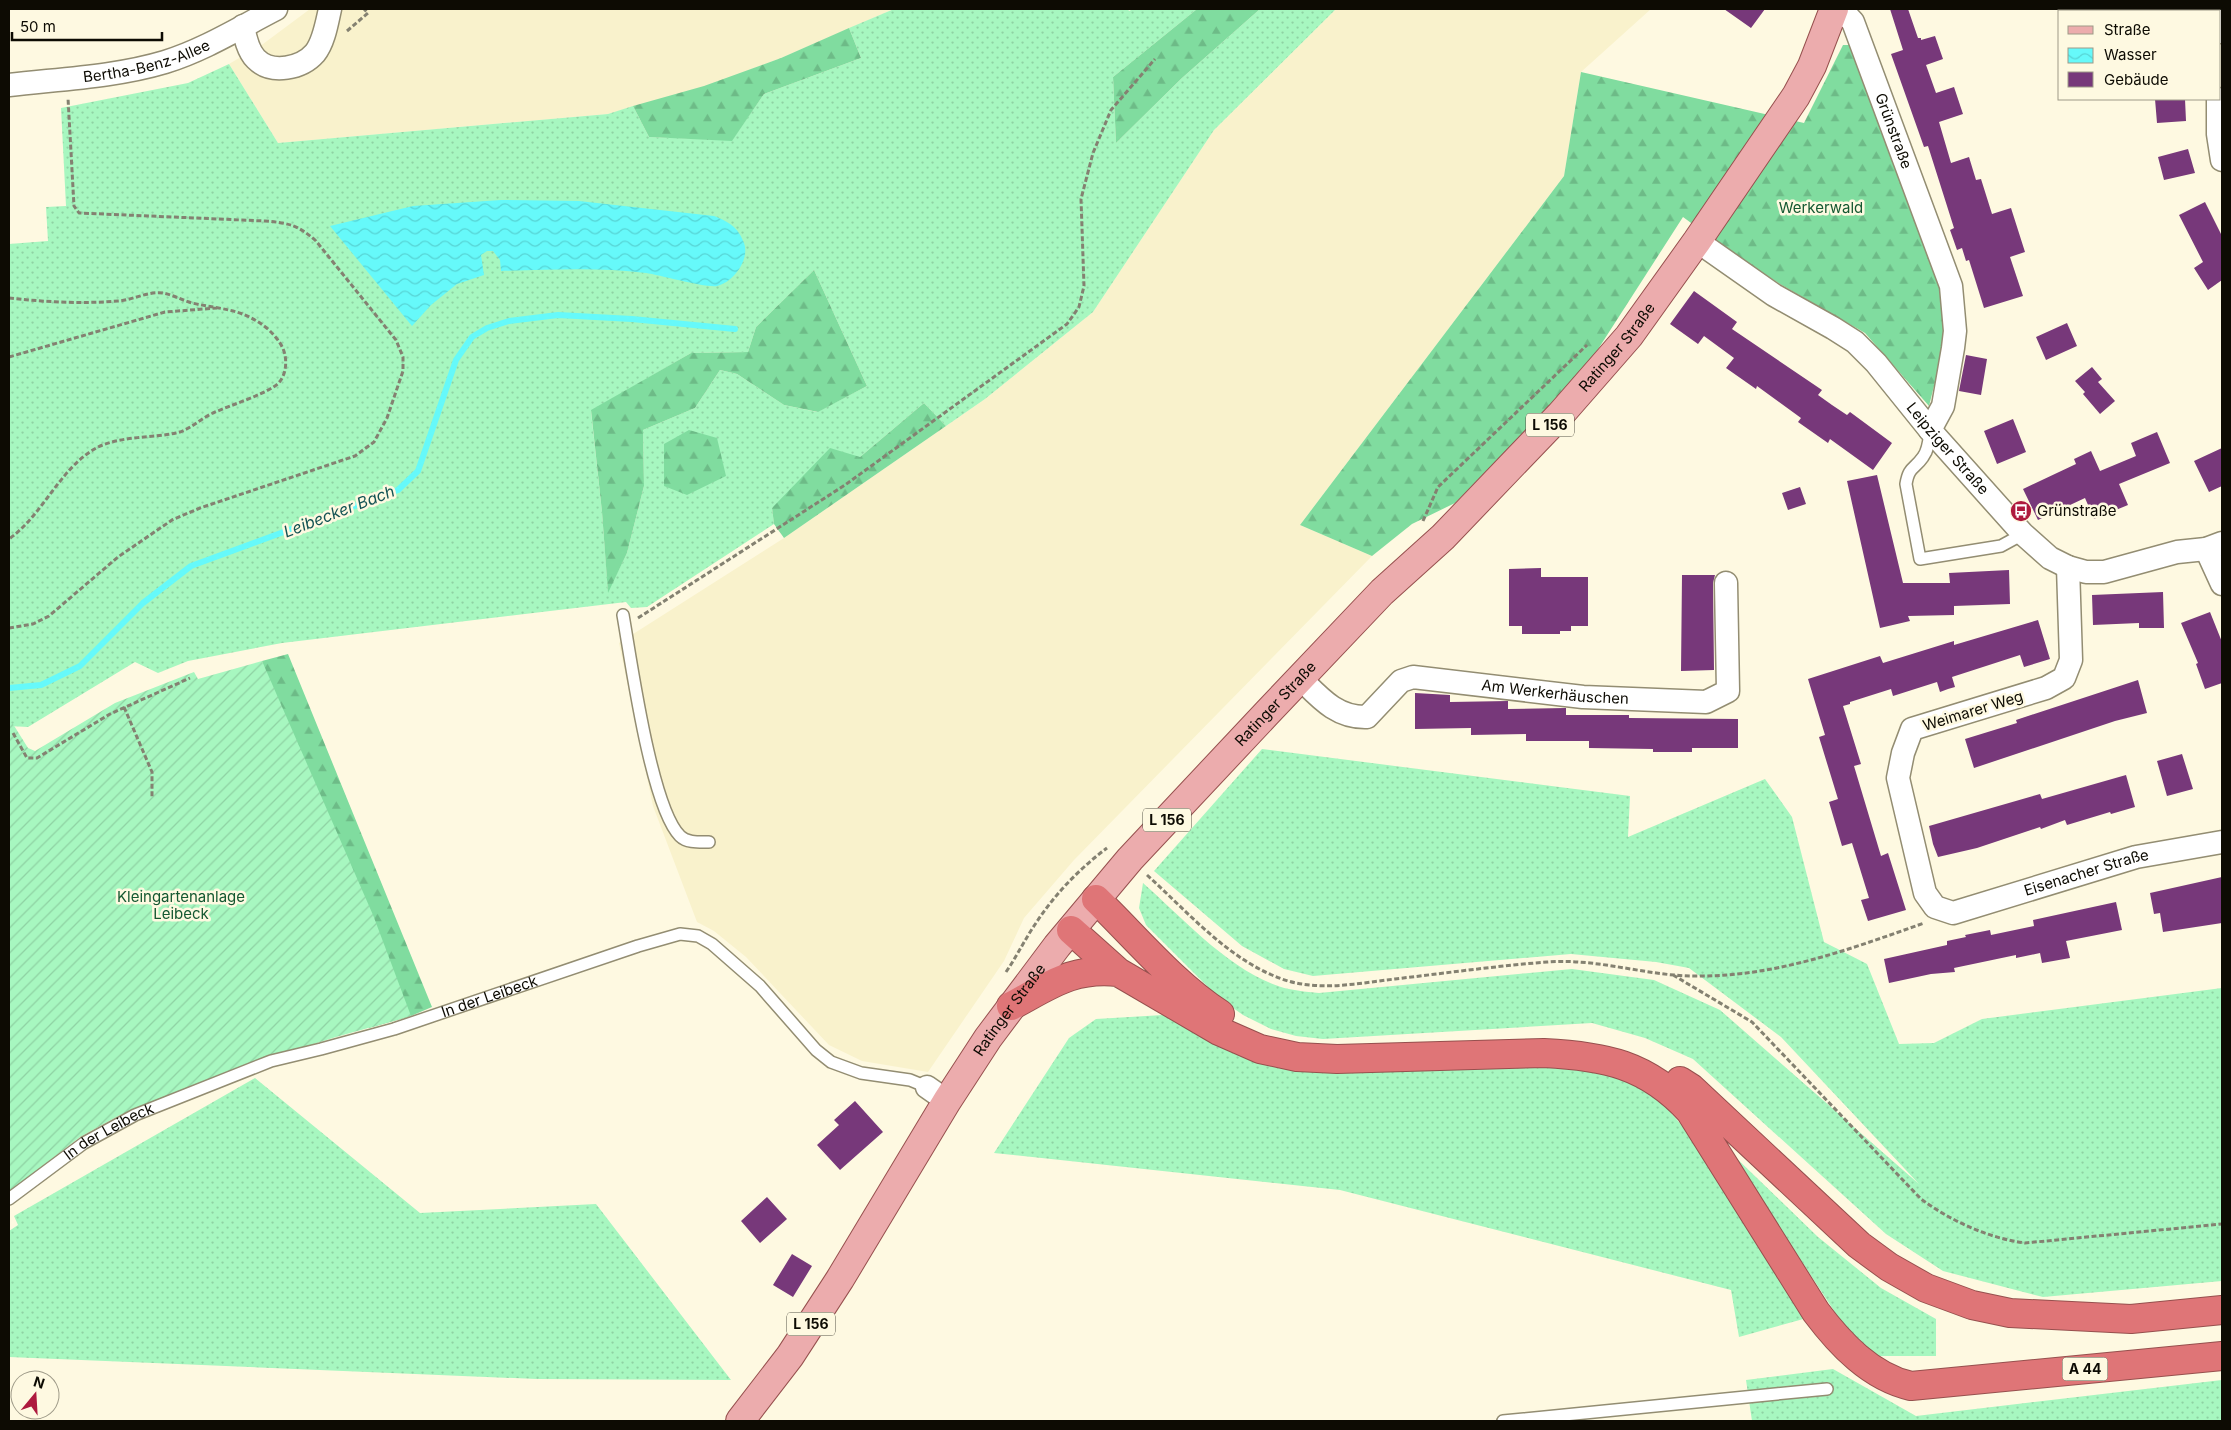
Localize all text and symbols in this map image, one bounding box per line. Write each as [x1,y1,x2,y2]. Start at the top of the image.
scale bar [12,10,162,42]
legend [2058,10,2221,100]
text: 50 m [20,17,56,36]
text: Straße [2104,20,2151,39]
street label: Bertha-Benz-Allee [82,35,213,86]
text: Wasser [2104,45,2157,64]
text: Gebäude [2104,70,2169,89]
street label: Grünstraße [1871,90,1917,171]
park label: Werkerwald [1779,198,1863,217]
street label: Ratinger Straße [1574,299,1659,396]
street label: Leipziger Straße [1903,398,1993,498]
road number: L 156 [1526,414,1574,436]
water label: Leibecker Bach [281,481,397,541]
bus stop icon: Grünstraße [2009,499,2033,523]
place label: Grünstraße [2037,501,2116,520]
street label: Ratinger Straße [1231,657,1320,750]
street label: Am Werkerhäuschen [1480,675,1629,708]
street label: Weimarer Weg [1920,686,2025,735]
road number: L 156 [1143,808,1191,832]
street label: Eisenacher Straße [2022,845,2150,900]
park label: Kleingartenanlage Leibeck [117,887,245,923]
street label: Ratinger Straße [969,960,1049,1059]
street label: In der Leibeck [439,971,541,1021]
street label: In der Leibeck [60,1098,157,1164]
road number: L 156 [787,1312,835,1336]
road number: A 44 [2062,1358,2108,1380]
north arrow [10,1370,60,1420]
text: N [31,1372,47,1392]

